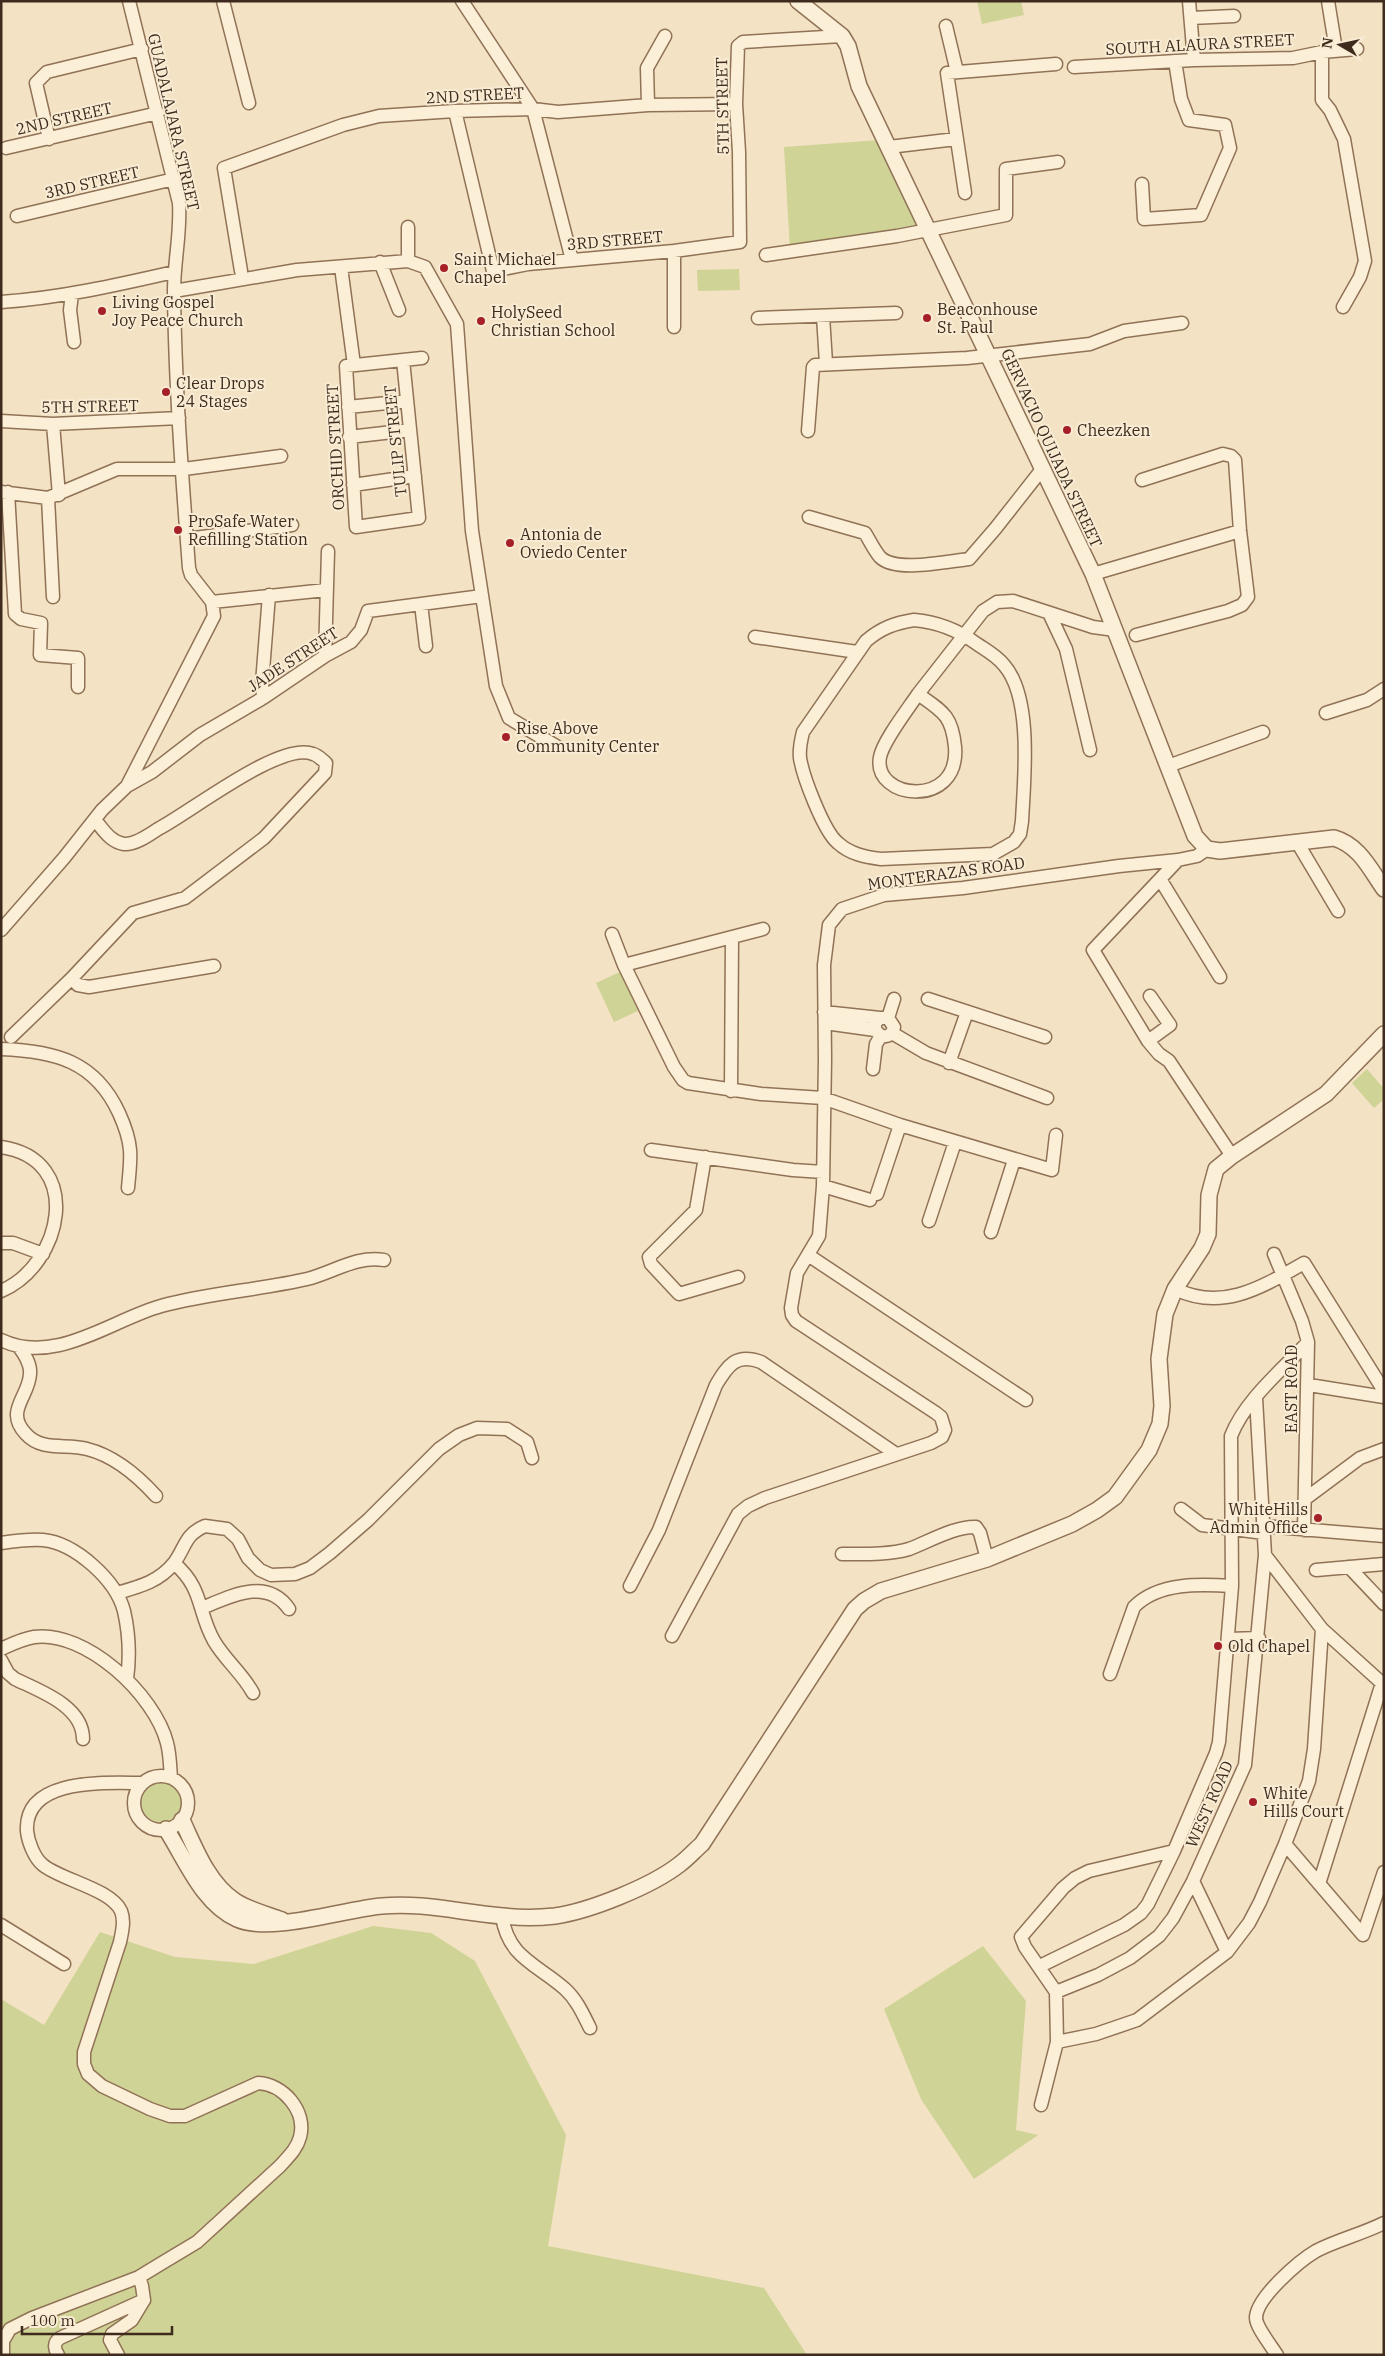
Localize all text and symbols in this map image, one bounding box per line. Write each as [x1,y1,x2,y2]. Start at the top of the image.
north arrow [1315,20,1365,70]
street label: SOUTH ALAURA STREET [1105,29,1295,59]
street label: GUADALAJARA STREET [144,31,204,213]
text: N [1317,36,1337,50]
street label: 5TH STREET [711,57,733,155]
street label: 2ND STREET [425,82,525,108]
street label: 2ND STREET [14,97,114,139]
street label: 3RD STREET [43,161,141,203]
street label: 3RD STREET [566,226,664,254]
place label: Saint Michael Chapel [454,249,556,287]
marker: Saint Michael Chapel [438,262,450,274]
place label: Living Gospel Joy Peace Church [112,292,244,330]
place label: Beaconhouse St. Paul [937,299,1038,337]
place label: HolySeed Christian School [491,302,615,340]
marker: Living Gospel Joy Peace Church [96,305,108,317]
marker: Beaconhouse St. Paul [921,312,933,324]
marker: HolySeed Christian School [475,315,487,327]
street label: GERVACIO QUIJADA STREET [997,345,1107,551]
place label: Clear Drops 24 Stages [176,373,264,411]
street label: ORCHID STREET [322,383,348,511]
street label: TULIP STREET [379,384,411,498]
marker: Clear Drops 24 Stages [160,386,172,398]
street label: 5TH STREET [41,395,139,417]
place label: Cheezken [1077,420,1150,440]
marker: Cheezken [1061,424,1073,436]
place label: ProSafe Water Refilling Station [188,511,308,549]
marker: ProSafe Water Refilling Station [172,524,184,536]
place label: Antonia de Oviedo Center [520,524,627,562]
marker: Antonia de Oviedo Center [504,537,516,549]
street label: JADE STREET [244,622,342,696]
place label: Rise Above Community Center [516,718,659,756]
marker: Rise Above Community Center [500,731,512,743]
street label: MONTERAZAS ROAD [866,852,1026,894]
street label: EAST ROAD [1281,1345,1301,1433]
place label: WhiteHills Admin Office [1209,1499,1308,1537]
marker: WhiteHills Admin Office [1312,1512,1324,1524]
place label: Old Chapel [1228,1636,1310,1656]
marker: Old Chapel [1212,1640,1224,1652]
street label: WEST ROAD [1181,1757,1237,1851]
place label: White Hills Court [1263,1783,1344,1821]
marker: White Hills Court [1247,1796,1259,1808]
scale bar [22,2304,172,2336]
text: 100 m [30,2311,75,2330]

